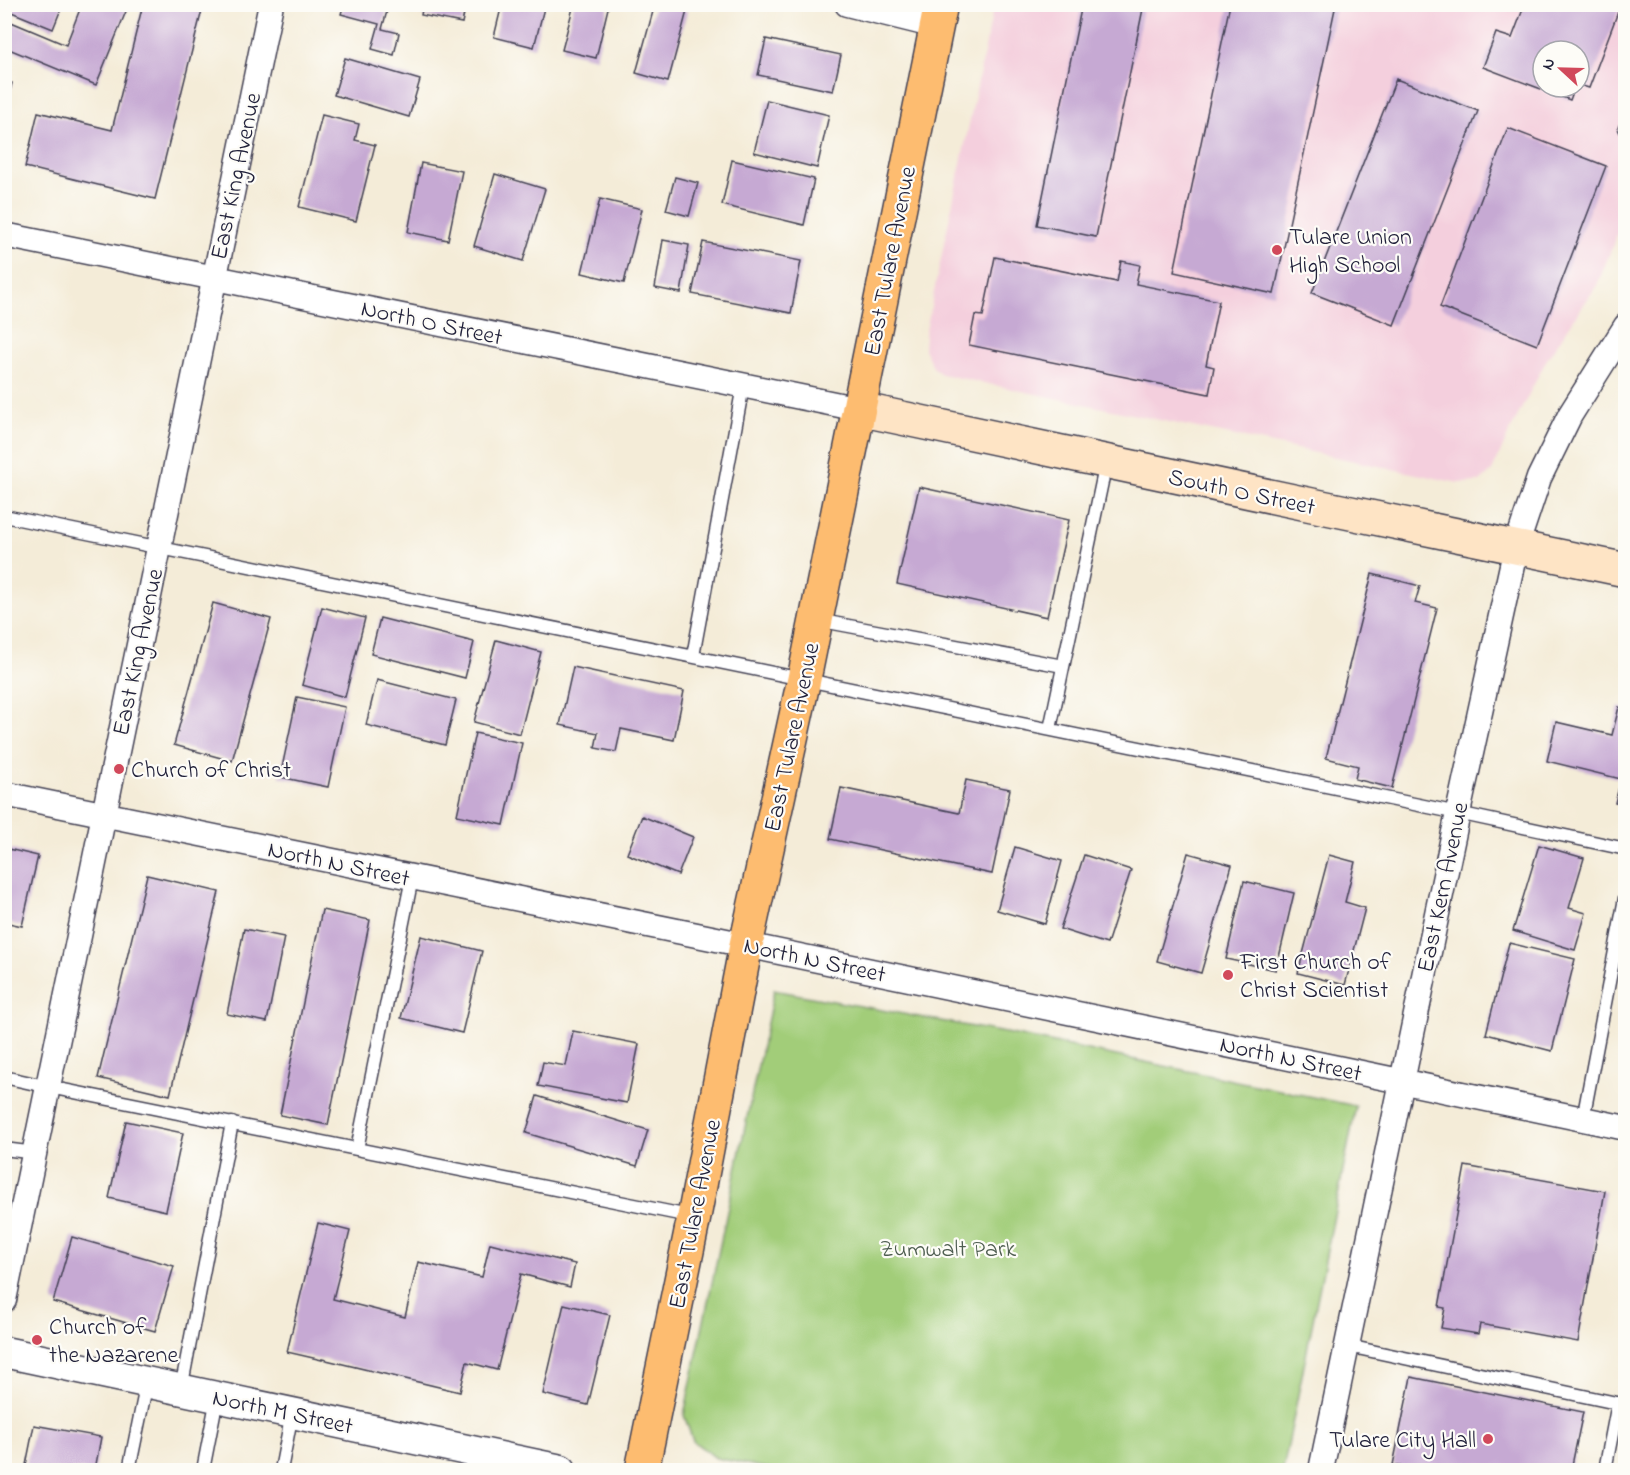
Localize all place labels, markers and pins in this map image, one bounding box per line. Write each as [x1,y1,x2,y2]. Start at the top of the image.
place label: Tulare Union High School [1289,221,1412,284]
marker: Tulare Union High School [1270,243,1284,257]
place label: Church of Christ [131,754,291,789]
marker: Church of Christ [112,762,126,776]
place label: First Church of Christ Scientist [1239,946,1392,1009]
marker: First Church of Christ Scientist [1221,968,1235,982]
place label: Church of the Nazarene [49,1311,178,1374]
marker: Church of the Nazarene [30,1333,44,1347]
place label: Tulare City Hall [1329,1424,1476,1460]
marker: Tulare City Hall [1481,1432,1495,1446]

